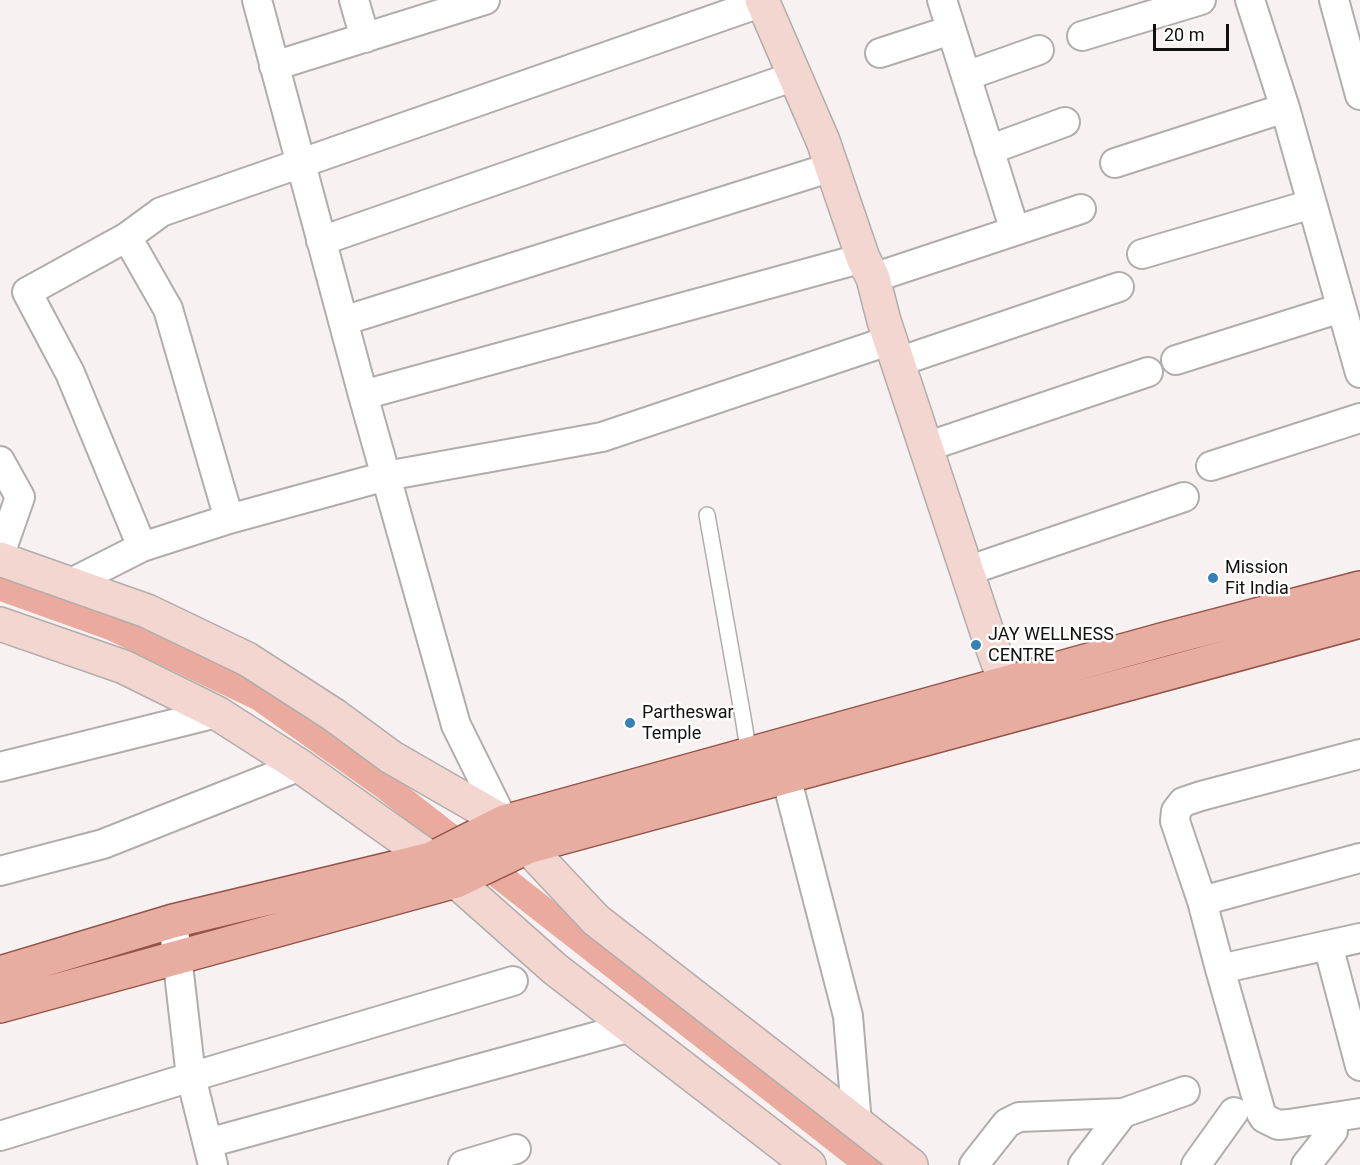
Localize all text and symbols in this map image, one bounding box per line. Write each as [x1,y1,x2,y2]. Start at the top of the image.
scale bar [1156,12,1232,50]
text: 20 m [1164,24,1204,45]
place label: Mission Fit India [1225,557,1289,600]
marker: Mission Fit India [1206,571,1220,585]
place label: JAY WELLNESS CENTRE [988,624,1114,666]
marker: JAY WELLNESS CENTRE [969,638,983,652]
place label: Partheswar Temple [642,702,734,744]
marker: Partheswar Temple [623,716,637,730]

